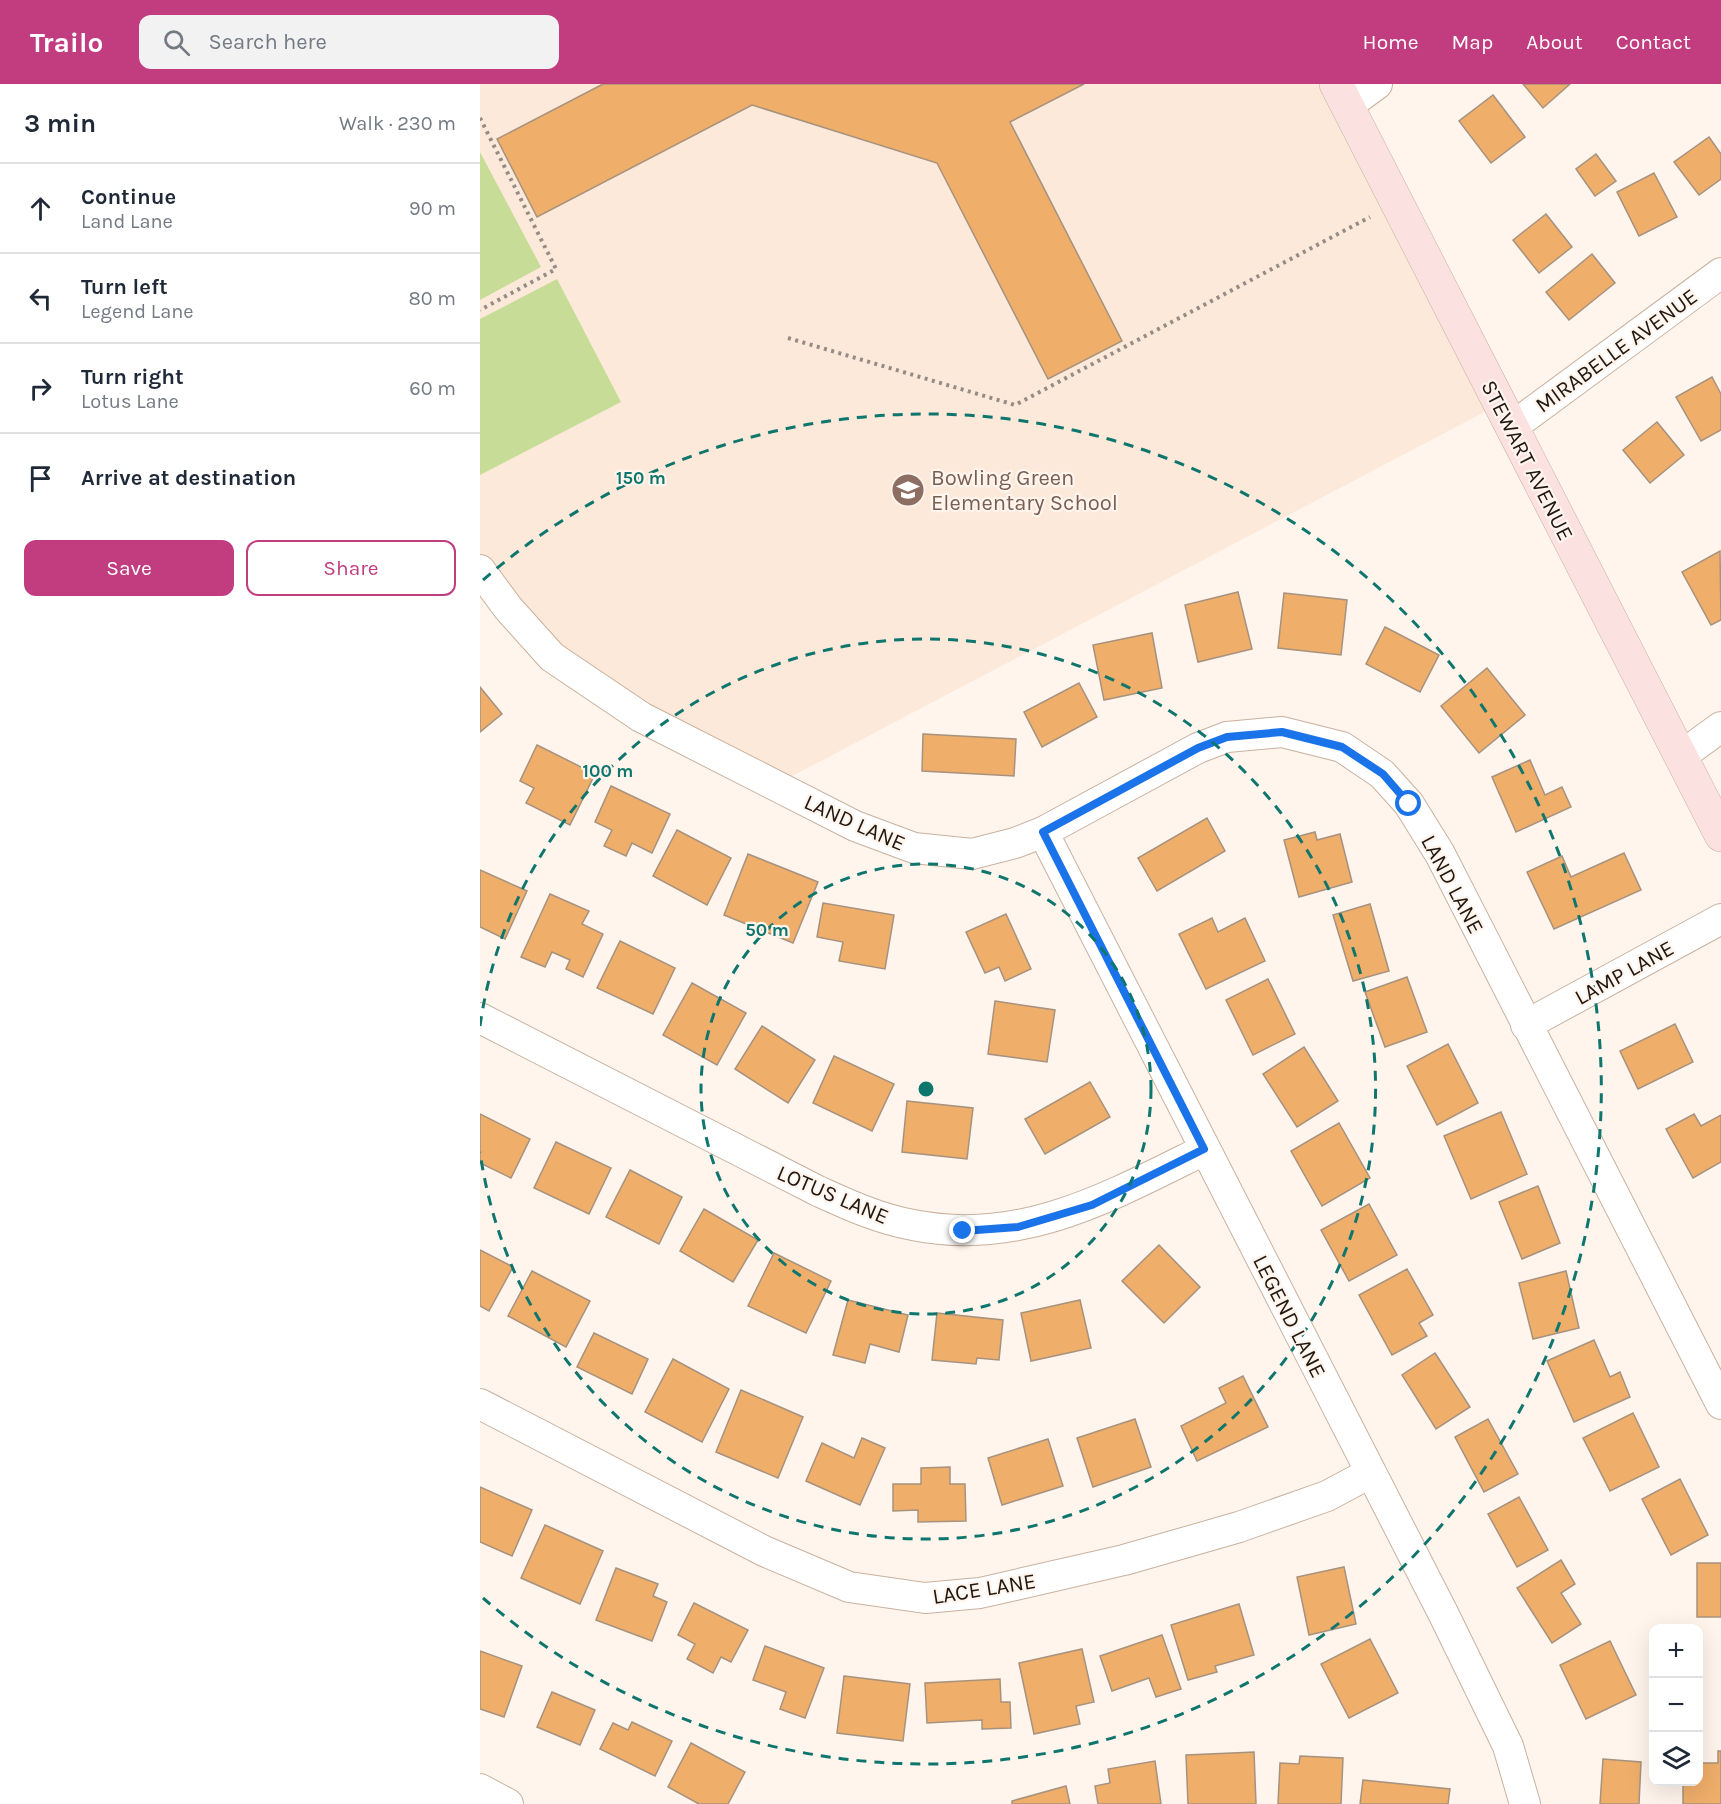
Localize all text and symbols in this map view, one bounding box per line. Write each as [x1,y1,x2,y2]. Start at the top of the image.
search box [139,15,559,69]
text: Trailo [30,26,103,59]
icon: search [160,26,193,59]
text: Search here [208,29,327,55]
text: Home [1363,30,1419,54]
text: Map [1452,30,1493,54]
text: About [1526,30,1583,54]
text: Contact [1616,30,1691,54]
text: 3 min [24,108,96,139]
text: Walk · 230 m [339,112,456,135]
text: Continue [81,184,176,210]
icon: ahead [24,192,57,225]
text: 90 m [409,197,456,220]
text: Land Lane [81,210,173,233]
text: Turn left [81,274,168,300]
icon: left [24,282,57,315]
street label: MIRABELLE AVENUE [1531,283,1703,418]
text: 80 m [408,287,456,310]
text: Legend Lane [81,300,194,323]
text: Turn right [81,364,184,390]
icon: right [24,372,57,405]
street label: STEWART AVENUE [1475,376,1579,545]
text: 60 m [409,377,456,400]
text: Lotus Lane [81,390,179,413]
icon: arrive [24,462,57,495]
text: Arrive at destination [81,465,296,491]
place label: Bowling Green Elementary School [931,465,1118,516]
text: 150 m [616,467,666,489]
school or university icon: Bowling Green Elementary School [890,472,926,508]
button: Save [24,540,234,596]
button: Share [246,540,456,596]
text: 100 m [583,760,633,782]
street label: LAND LANE [800,789,909,857]
route start [1395,790,1421,816]
street label: LAND LANE [1415,831,1489,938]
text: 50 m [745,919,789,941]
street label: LAMP LANE [1570,935,1679,1011]
centre of rings [916,1079,936,1099]
street label: LOTUS LANE [773,1160,892,1230]
route end [949,1217,975,1243]
street label: LEGEND LANE [1247,1251,1331,1382]
street label: LACE LANE [931,1568,1038,1610]
map controls [1649,1624,1703,1786]
button: + [1649,1624,1703,1678]
button: − [1649,1678,1703,1732]
button: layers [1649,1732,1703,1786]

